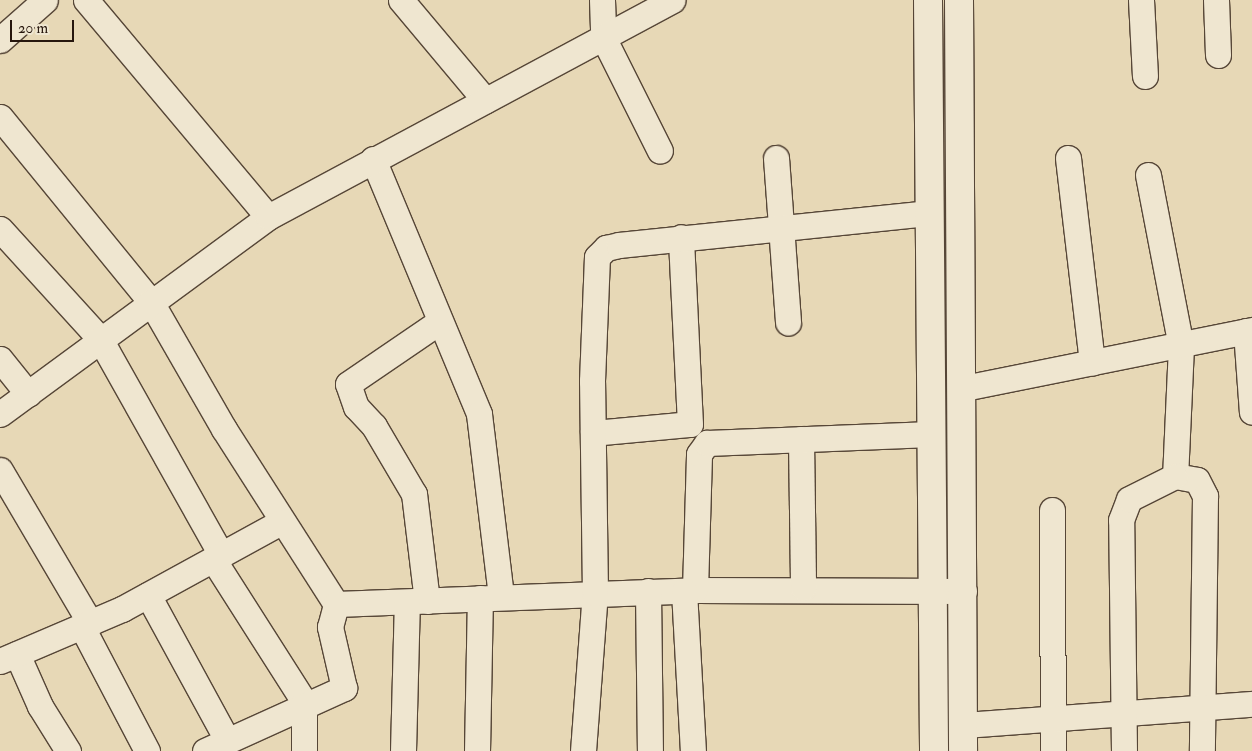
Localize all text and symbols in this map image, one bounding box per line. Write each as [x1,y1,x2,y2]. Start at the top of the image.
scale bar [12,10,76,42]
text: 20 m [18,19,48,38]

